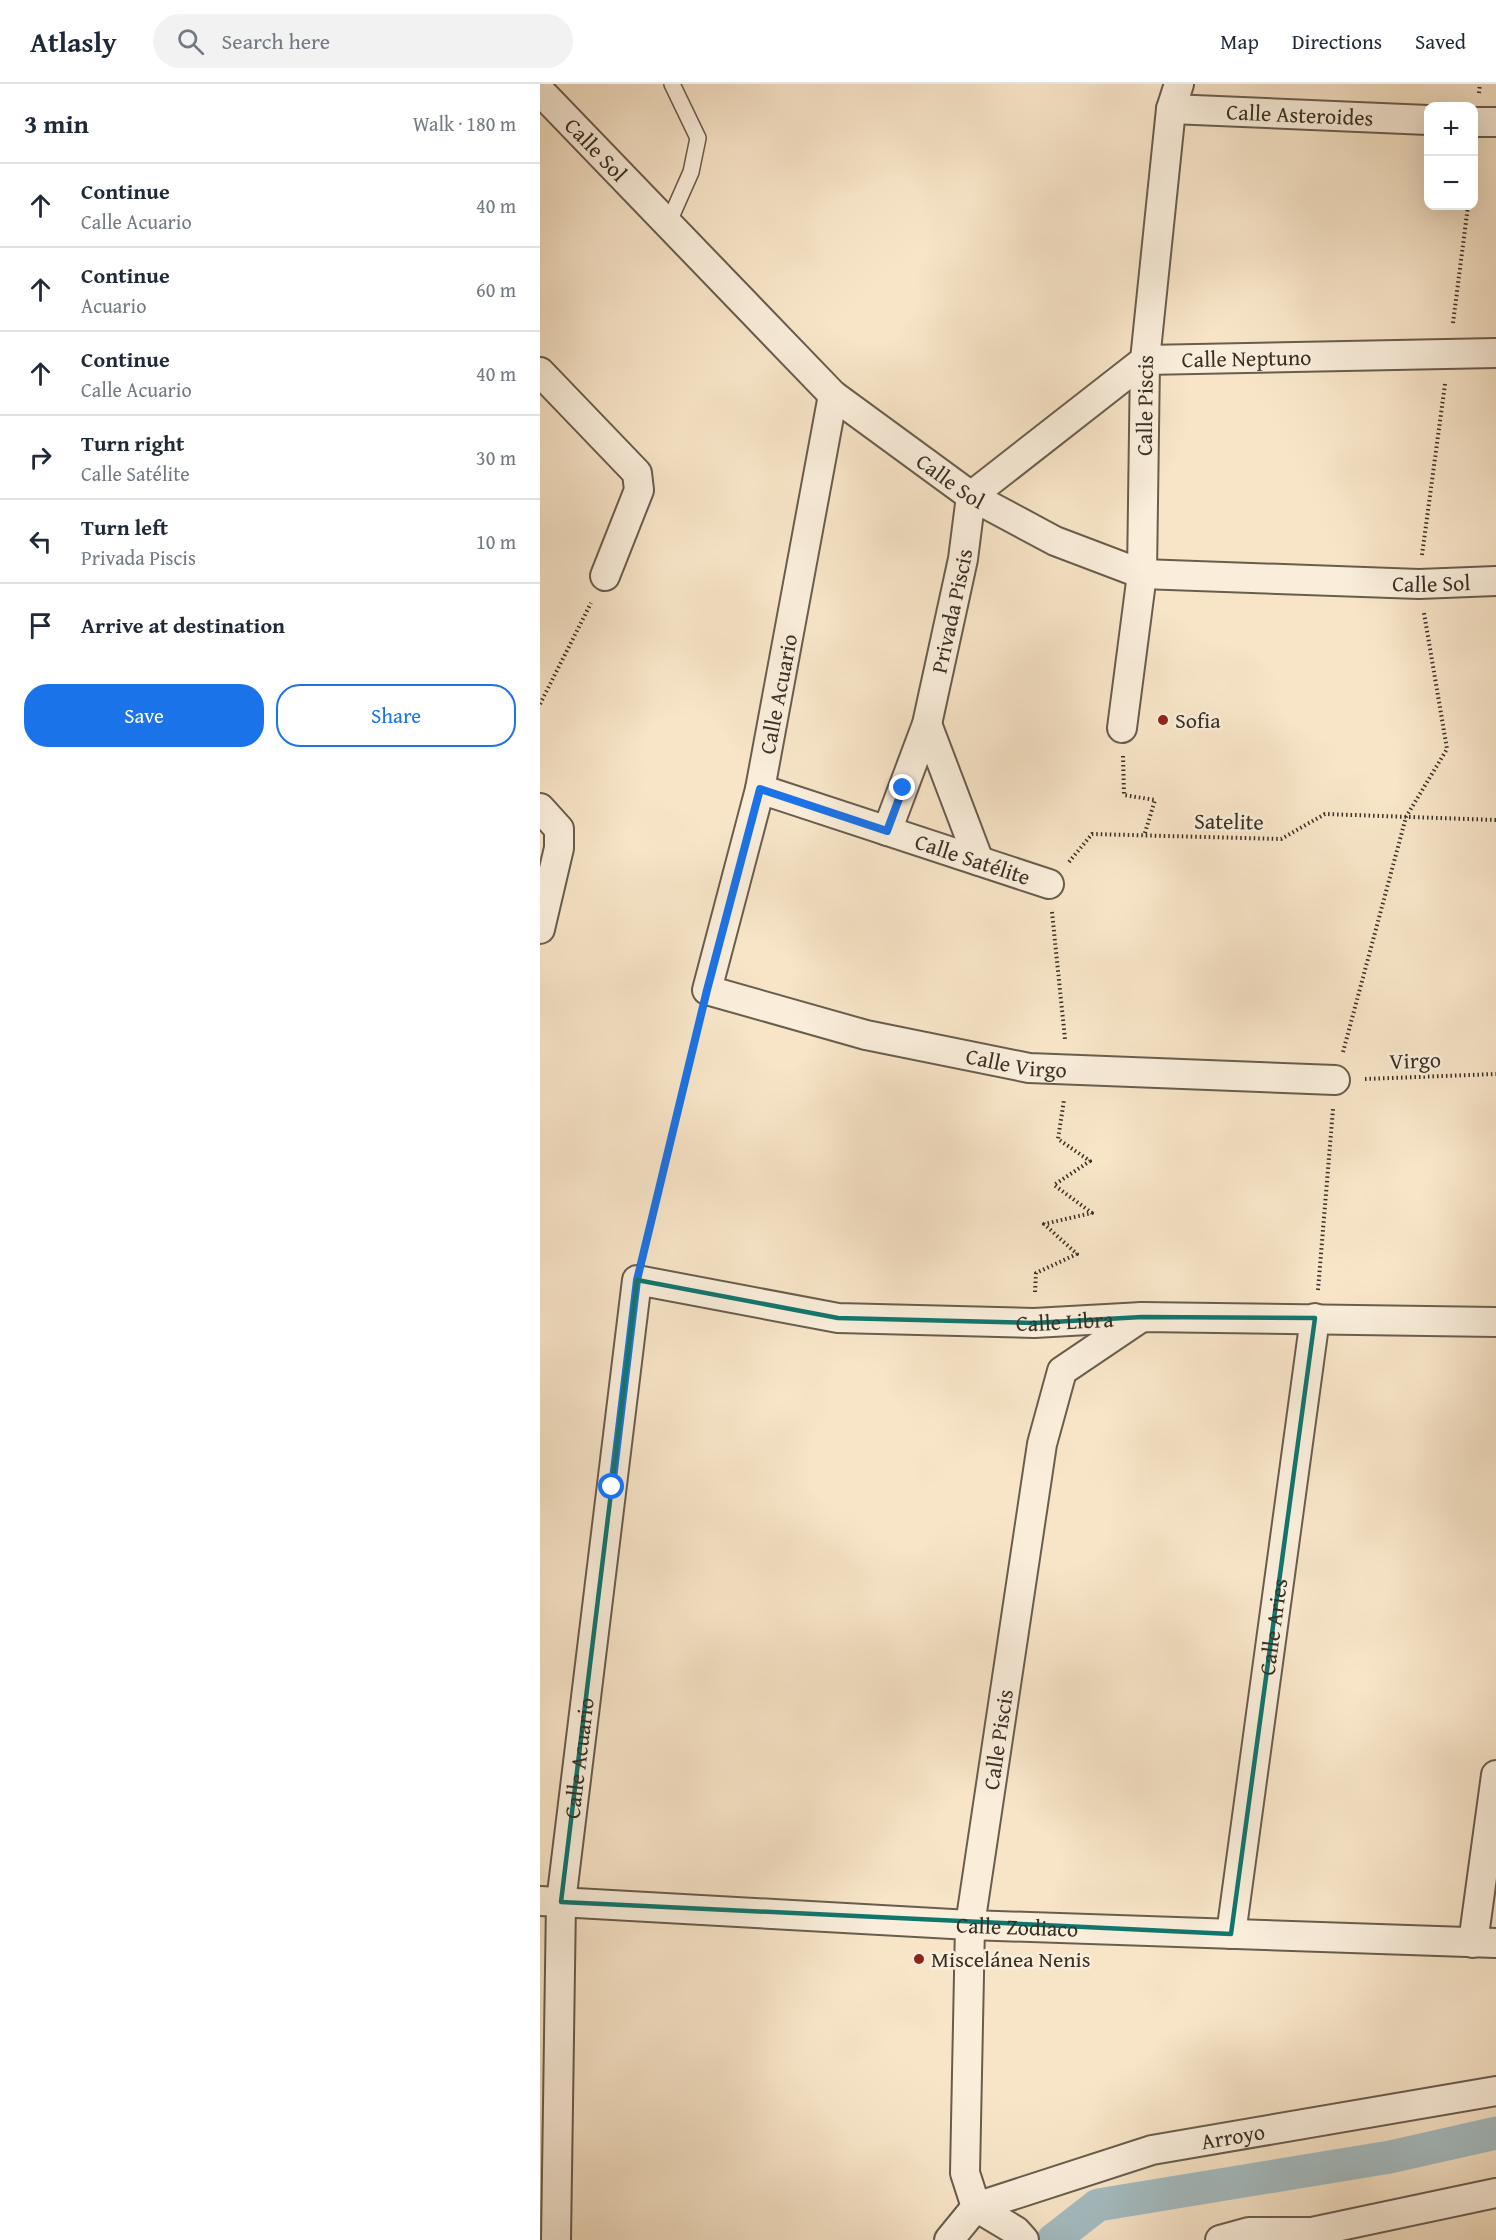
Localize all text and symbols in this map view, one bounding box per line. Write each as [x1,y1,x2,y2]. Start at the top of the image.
search box [153,14,573,68]
text: Atlasly [30,21,117,62]
icon: search [174,25,207,58]
text: Search here [222,25,330,57]
text: Map [1220,26,1259,57]
text: Directions [1292,26,1382,57]
text: Saved [1415,26,1466,57]
street label: Calle Asteroides [1226,95,1374,134]
map controls [1424,102,1478,210]
button: + [1424,102,1478,156]
text: 3 min [24,104,89,143]
text: Walk · 180 m [413,109,516,138]
street label: Calle Sol [558,110,635,189]
button: − [1424,156,1478,210]
text: Continue [81,175,170,207]
icon: ahead [24,189,57,222]
text: 40 m [476,191,516,220]
text: Calle Acuario [81,207,192,236]
text: Continue [81,259,170,291]
icon: ahead [24,273,57,306]
text: 60 m [476,275,516,304]
text: Acuario [81,291,146,320]
street label: Calle Neptuno [1181,341,1312,375]
text: Continue [81,343,170,375]
street label: Calle Piscis [1128,353,1161,456]
icon: ahead [24,357,57,390]
text: 40 m [476,359,516,388]
text: Calle Acuario [81,375,192,404]
text: Turn right [81,427,184,459]
icon: right [24,441,57,474]
text: 30 m [476,443,516,472]
street label: Calle Sol [910,445,991,517]
text: Calle Satélite [81,459,190,488]
text: Turn left [81,511,168,543]
icon: left [24,525,57,558]
text: 10 m [476,527,516,556]
text: Privada Piscis [81,543,196,572]
street label: Privada Piscis [923,547,980,676]
street label: Calle Sol [1392,566,1471,600]
icon: arrive [24,609,57,642]
text: Arrive at destination [81,609,285,641]
street label: Calle Acuario [751,631,805,757]
button: Save [24,684,264,747]
button: Share [276,684,516,747]
place label: Sofia [1175,704,1221,736]
marker: Sofia [1156,713,1170,727]
route end [889,774,915,800]
street label: Satelite [1194,804,1264,838]
street label: Calle Satélite [911,825,1035,893]
street label: Calle Virgo [963,1040,1067,1085]
street label: Virgo [1389,1043,1441,1077]
street label: Calle Libra [1016,1303,1115,1339]
route start [598,1473,624,1499]
street label: Calle Aries [1250,1576,1295,1677]
street label: Calle Piscis [974,1687,1021,1792]
street label: Calle Acuario [555,1696,602,1821]
street label: Calle Zodiaco [955,1908,1079,1945]
place label: Miscelánea Nenis [931,1943,1091,1975]
marker: Miscelánea Nenis [912,1952,926,1966]
street label: Arroyo [1198,2115,1267,2157]

